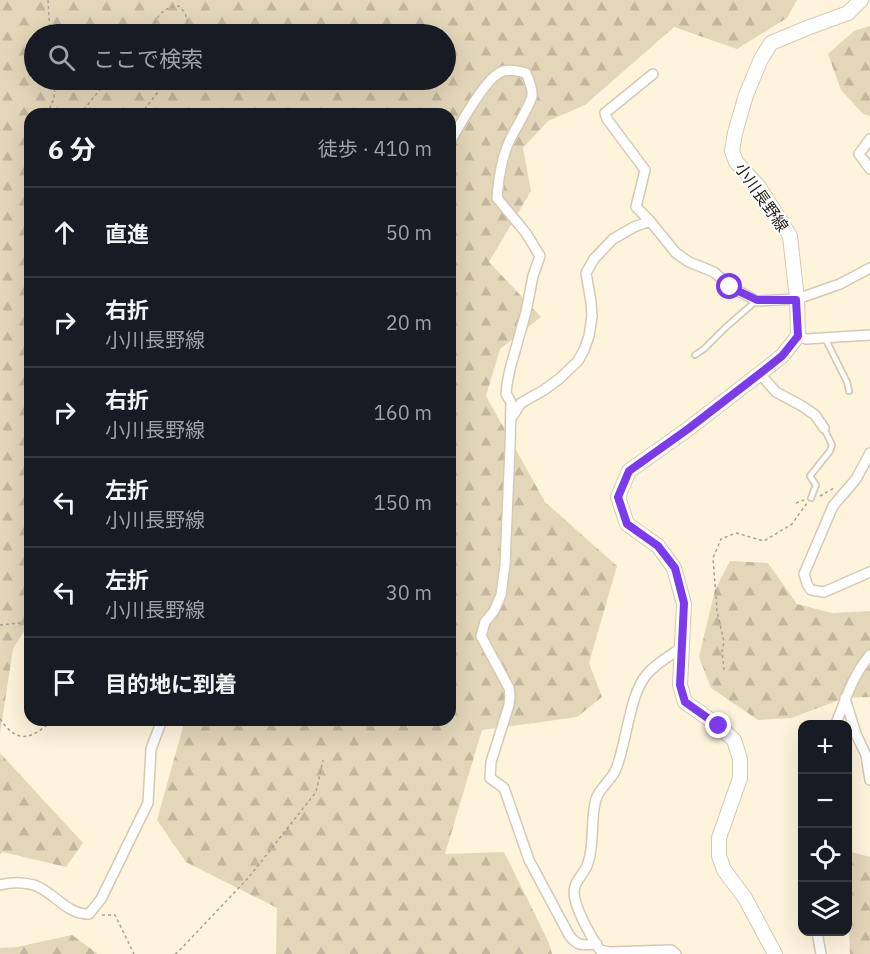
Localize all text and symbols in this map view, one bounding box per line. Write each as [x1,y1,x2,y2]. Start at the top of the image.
search box [24,24,456,90]
icon: search [45,41,78,74]
text: ここで検索 [93,44,203,73]
text: 6 分 [48,132,96,166]
text: 徒歩 · 410 m [318,135,432,162]
street label: 小川長野線 [731,158,793,236]
icon: ahead [48,216,81,249]
text: 直進 [105,219,149,248]
text: 50 m [386,219,432,246]
route start [716,273,742,299]
text: 右折 [105,295,149,324]
icon: right [48,306,81,339]
text: 20 m [386,309,432,336]
text: 小川長野線 [105,326,205,353]
text: 右折 [105,385,149,414]
icon: right [48,396,81,429]
text: 160 m [374,399,432,426]
text: 小川長野線 [105,416,205,443]
text: 左折 [105,475,149,504]
icon: left [48,486,81,519]
text: 150 m [374,489,432,516]
text: 小川長野線 [105,506,205,533]
text: 左折 [105,565,149,594]
icon: left [48,576,81,609]
text: 30 m [386,579,432,606]
text: 小川長野線 [105,596,205,623]
icon: arrive [48,666,81,699]
text: 目的地に到着 [105,669,237,698]
route end [705,712,731,738]
map controls [798,720,852,936]
button: + [798,720,852,774]
button: − [798,774,852,828]
button: locate [798,828,852,882]
button: layers [798,882,852,936]

